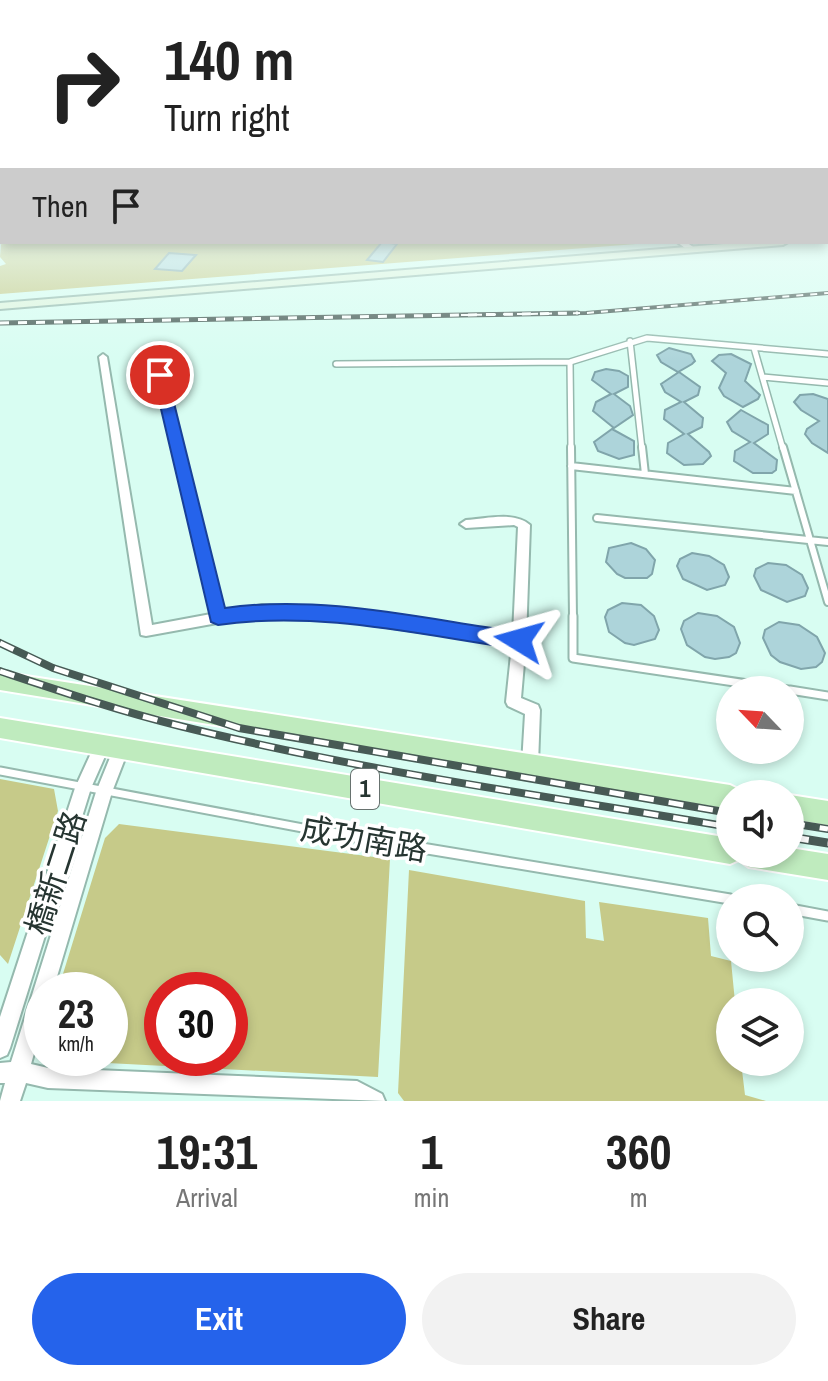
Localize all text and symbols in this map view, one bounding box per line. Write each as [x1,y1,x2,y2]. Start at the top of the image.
text: 140 m [164,22,294,97]
icon: right [32,32,136,136]
text: Turn right [164,94,289,142]
icon: arrive [104,184,148,228]
text: Then [32,186,88,226]
pin [126,341,194,409]
icon: arrive [138,353,182,397]
position arrow [477,598,561,682]
north arrow [716,676,804,764]
map controls [716,676,804,1076]
road number: 1 [351,769,379,809]
button: sound [716,780,804,868]
street label: 橋新二路 [15,805,96,940]
street label: 成功南路 [297,806,431,871]
button: search [716,884,804,972]
speed limit sign: 30 [144,972,248,1076]
text: 23 [58,987,94,1040]
button: layers [716,988,804,1076]
text: km/h [58,1030,94,1057]
text: 19:31 [157,1119,257,1184]
text: 1 [421,1119,442,1184]
text: 360 [606,1119,671,1184]
text: Arrival [176,1180,238,1215]
text: min [414,1180,449,1215]
text: m [630,1180,648,1215]
button: Exit [32,1273,406,1365]
button: Share [422,1273,796,1365]

